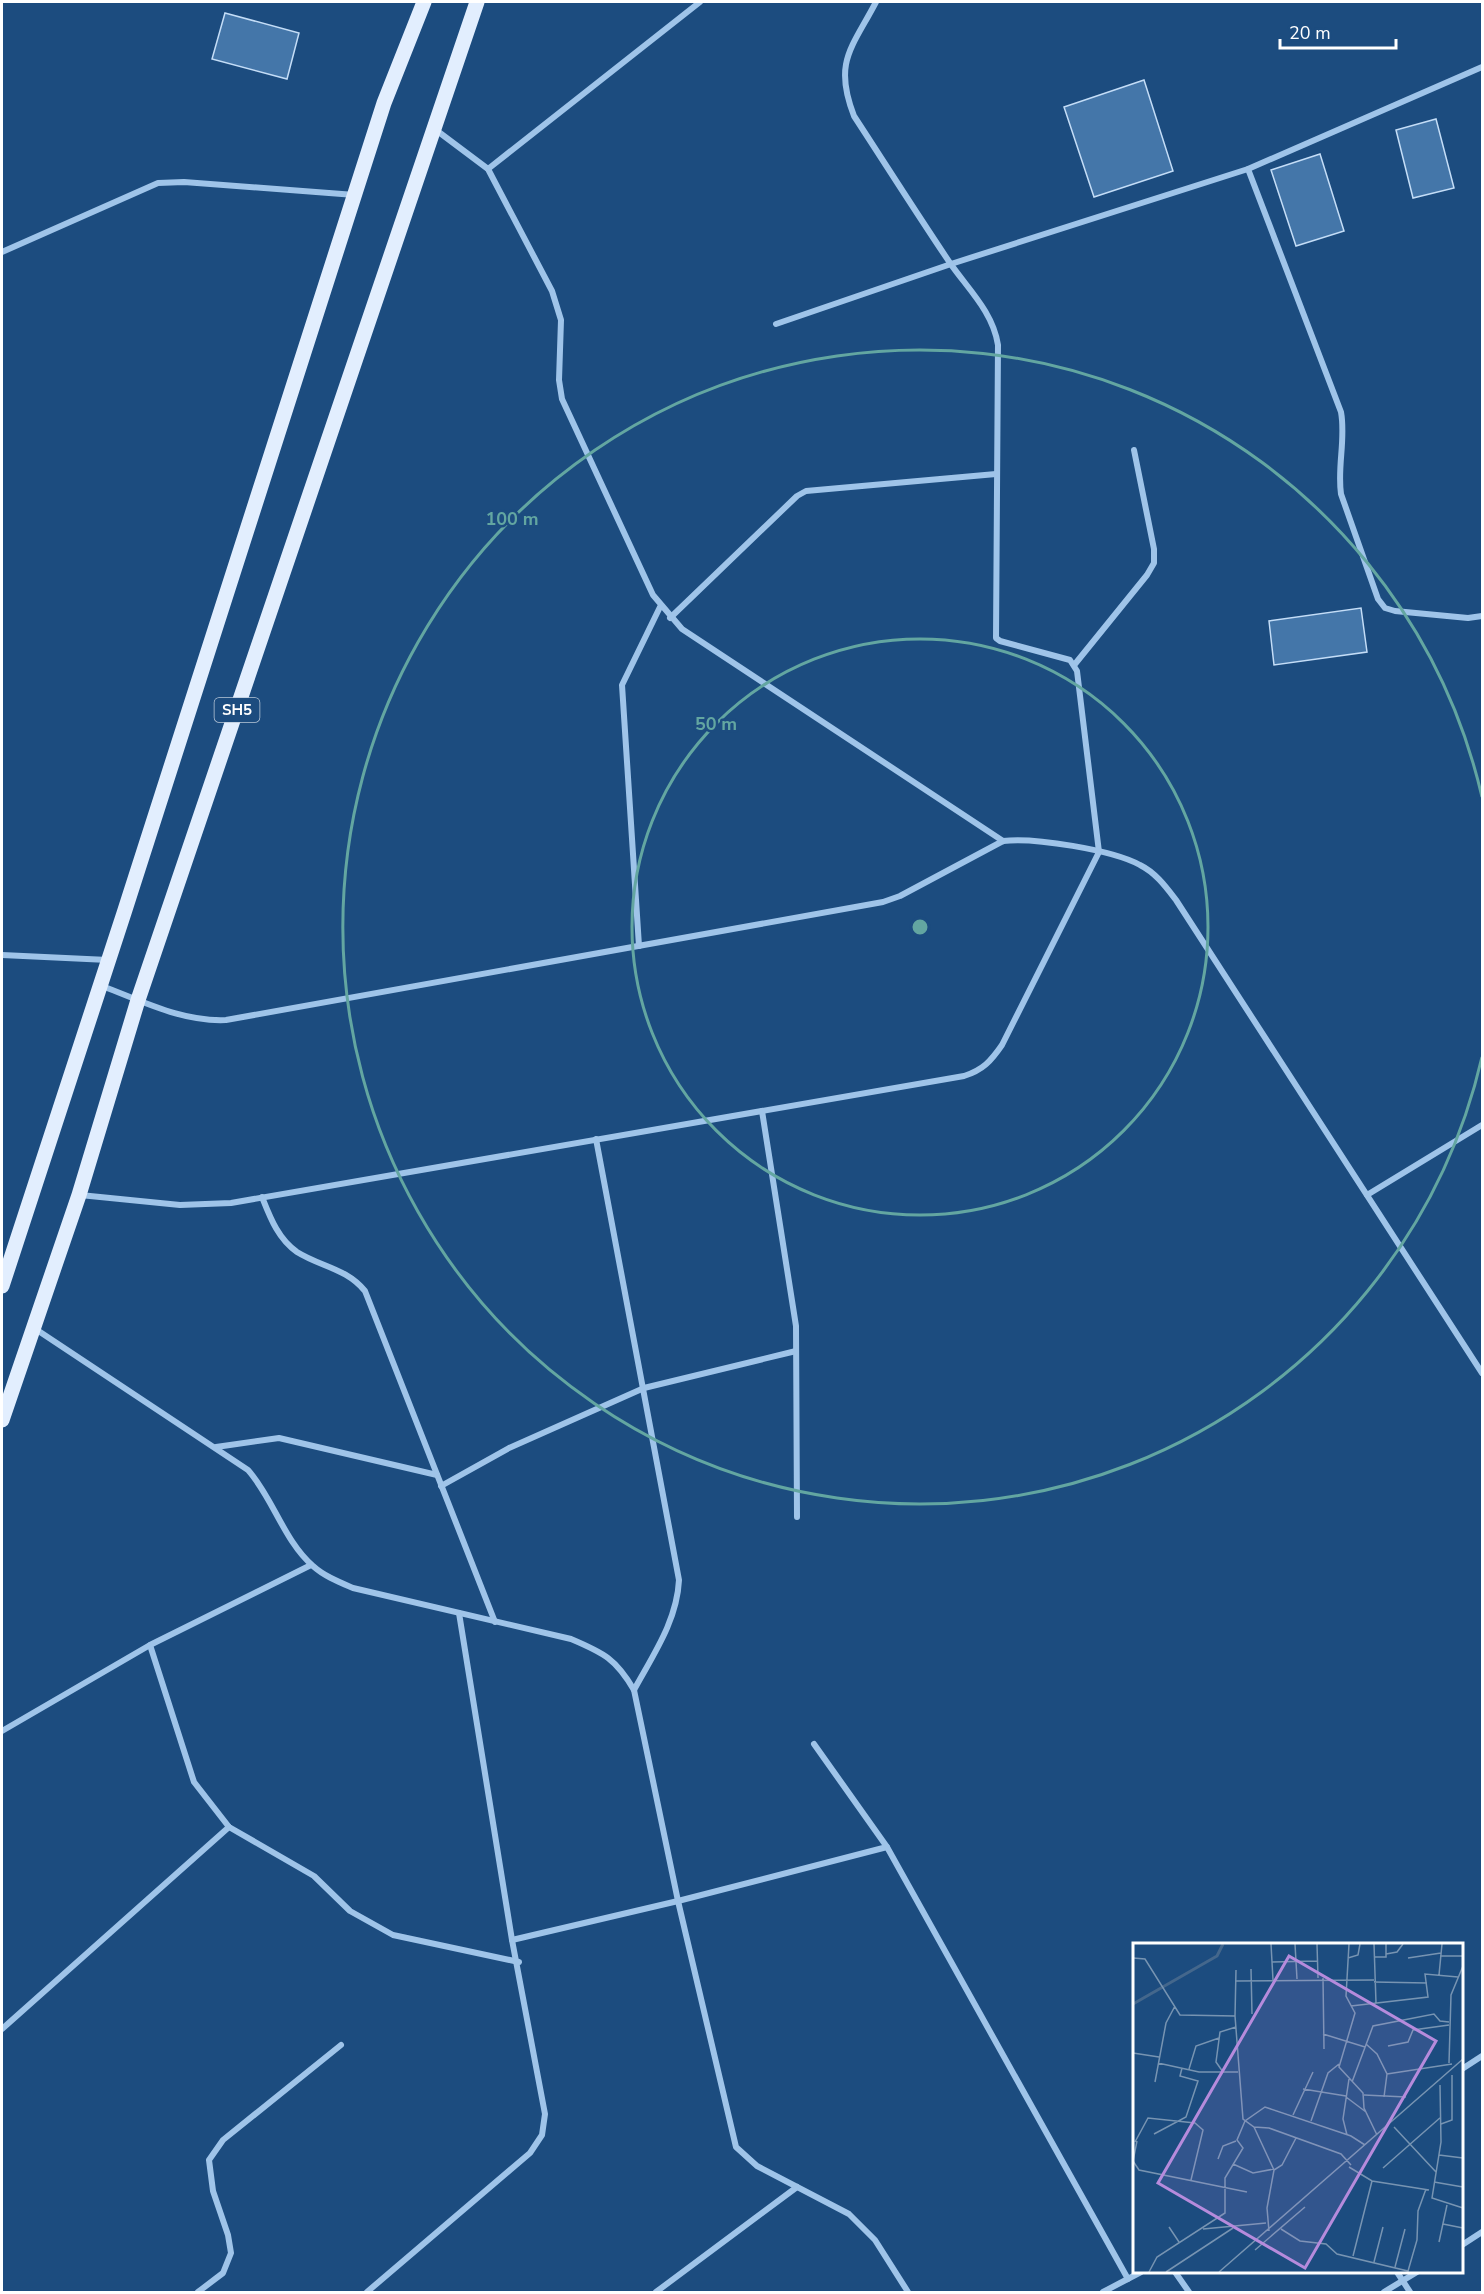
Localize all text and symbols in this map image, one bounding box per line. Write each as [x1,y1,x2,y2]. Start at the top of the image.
scale bar [1280,12,1396,50]
text: 20 m [1289,21,1331,45]
text: 100 m [485,507,539,531]
road number: SH5 [214,698,260,722]
text: 50 m [695,712,737,736]
centre of rings [910,917,930,937]
inset map [1133,1943,1463,2273]

